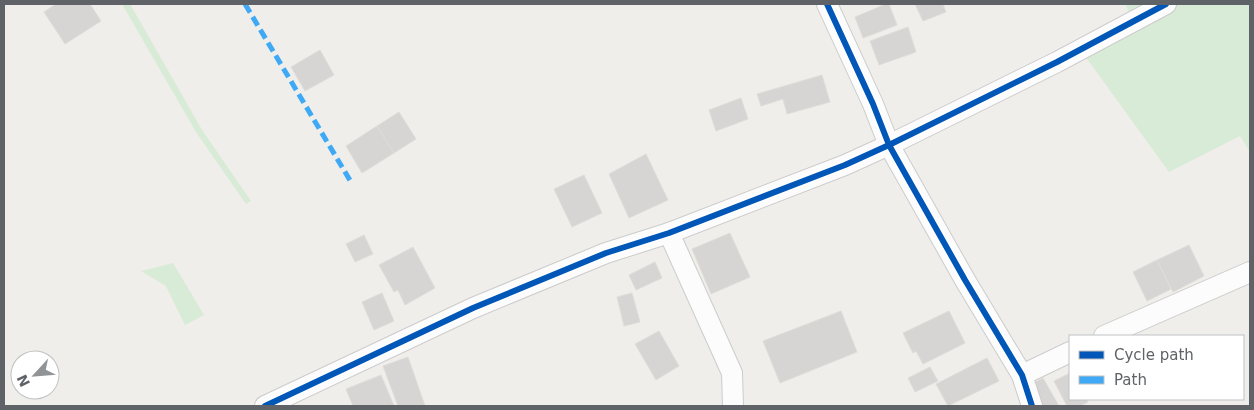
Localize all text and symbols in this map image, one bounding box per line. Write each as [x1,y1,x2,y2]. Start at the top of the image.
legend [1069,335,1244,400]
text: Cycle path [1114,346,1194,364]
north arrow [10,350,60,400]
text: Path [1114,371,1147,389]
text: N [14,372,33,389]

